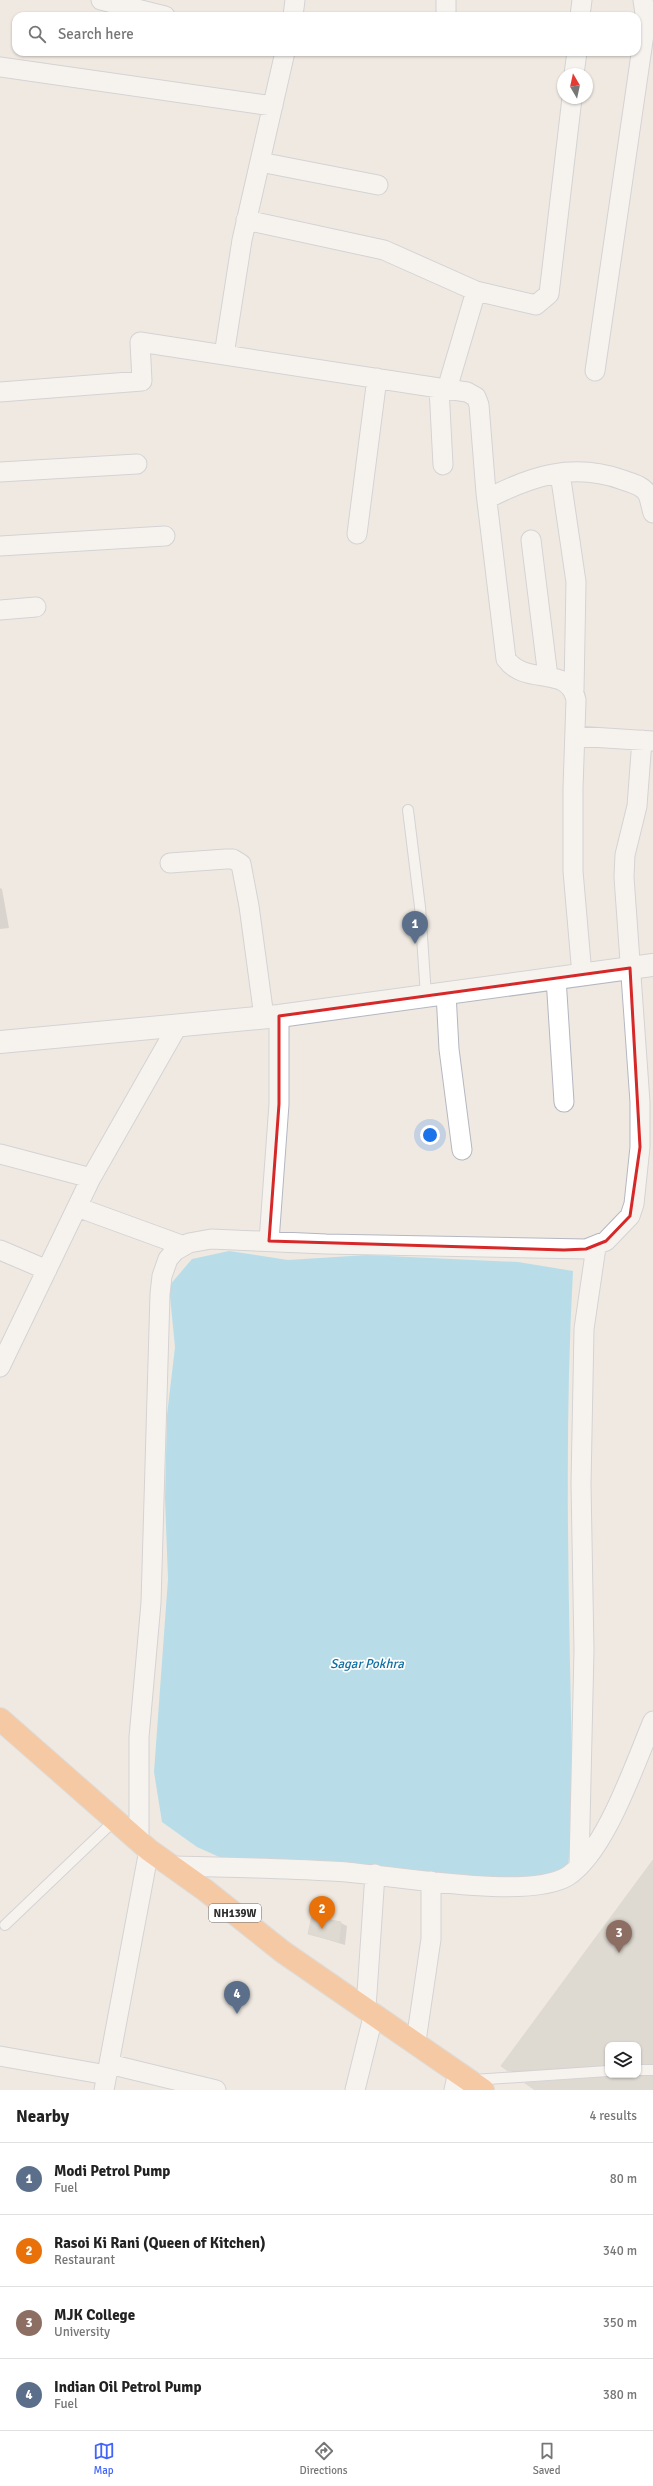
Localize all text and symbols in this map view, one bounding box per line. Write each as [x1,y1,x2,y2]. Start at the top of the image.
search box [12,12,641,56]
icon: search [26,23,48,45]
text: Search here [58,25,134,43]
north arrow [557,68,593,104]
pin: 1 [402,911,428,944]
your location [420,1125,440,1145]
water label: Sagar Pokhra [330,1656,404,1672]
pin: 2 [309,1896,335,1929]
road number: NH139W [209,1904,261,1922]
pin: 3 [606,1920,632,1953]
pin: 4 [224,1981,250,2014]
map controls [605,2042,641,2078]
button: layers [605,2042,641,2078]
text: Nearby [16,2106,69,2127]
text: 4 results [589,2108,637,2124]
text: Modi Petrol Pump [54,2162,170,2180]
text: 1 [25,2171,33,2187]
text: 80 m [610,2171,637,2187]
text: Fuel [54,2180,78,2196]
text: Rasoi Ki Rani (Queen of Kitchen) [54,2234,266,2252]
text: 2 [25,2243,33,2259]
text: 340 m [603,2243,637,2259]
text: Restaurant [54,2252,115,2268]
text: MJK College [54,2306,135,2324]
text: 3 [25,2315,33,2331]
text: 350 m [603,2315,637,2331]
text: University [54,2324,110,2340]
text: Indian Oil Petrol Pump [54,2378,202,2396]
text: 4 [25,2387,33,2403]
text: 380 m [603,2387,637,2403]
text: Fuel [54,2396,78,2412]
tab: Map [93,2440,115,2477]
tab: Directions [300,2440,348,2477]
tab: Saved [533,2440,560,2477]

